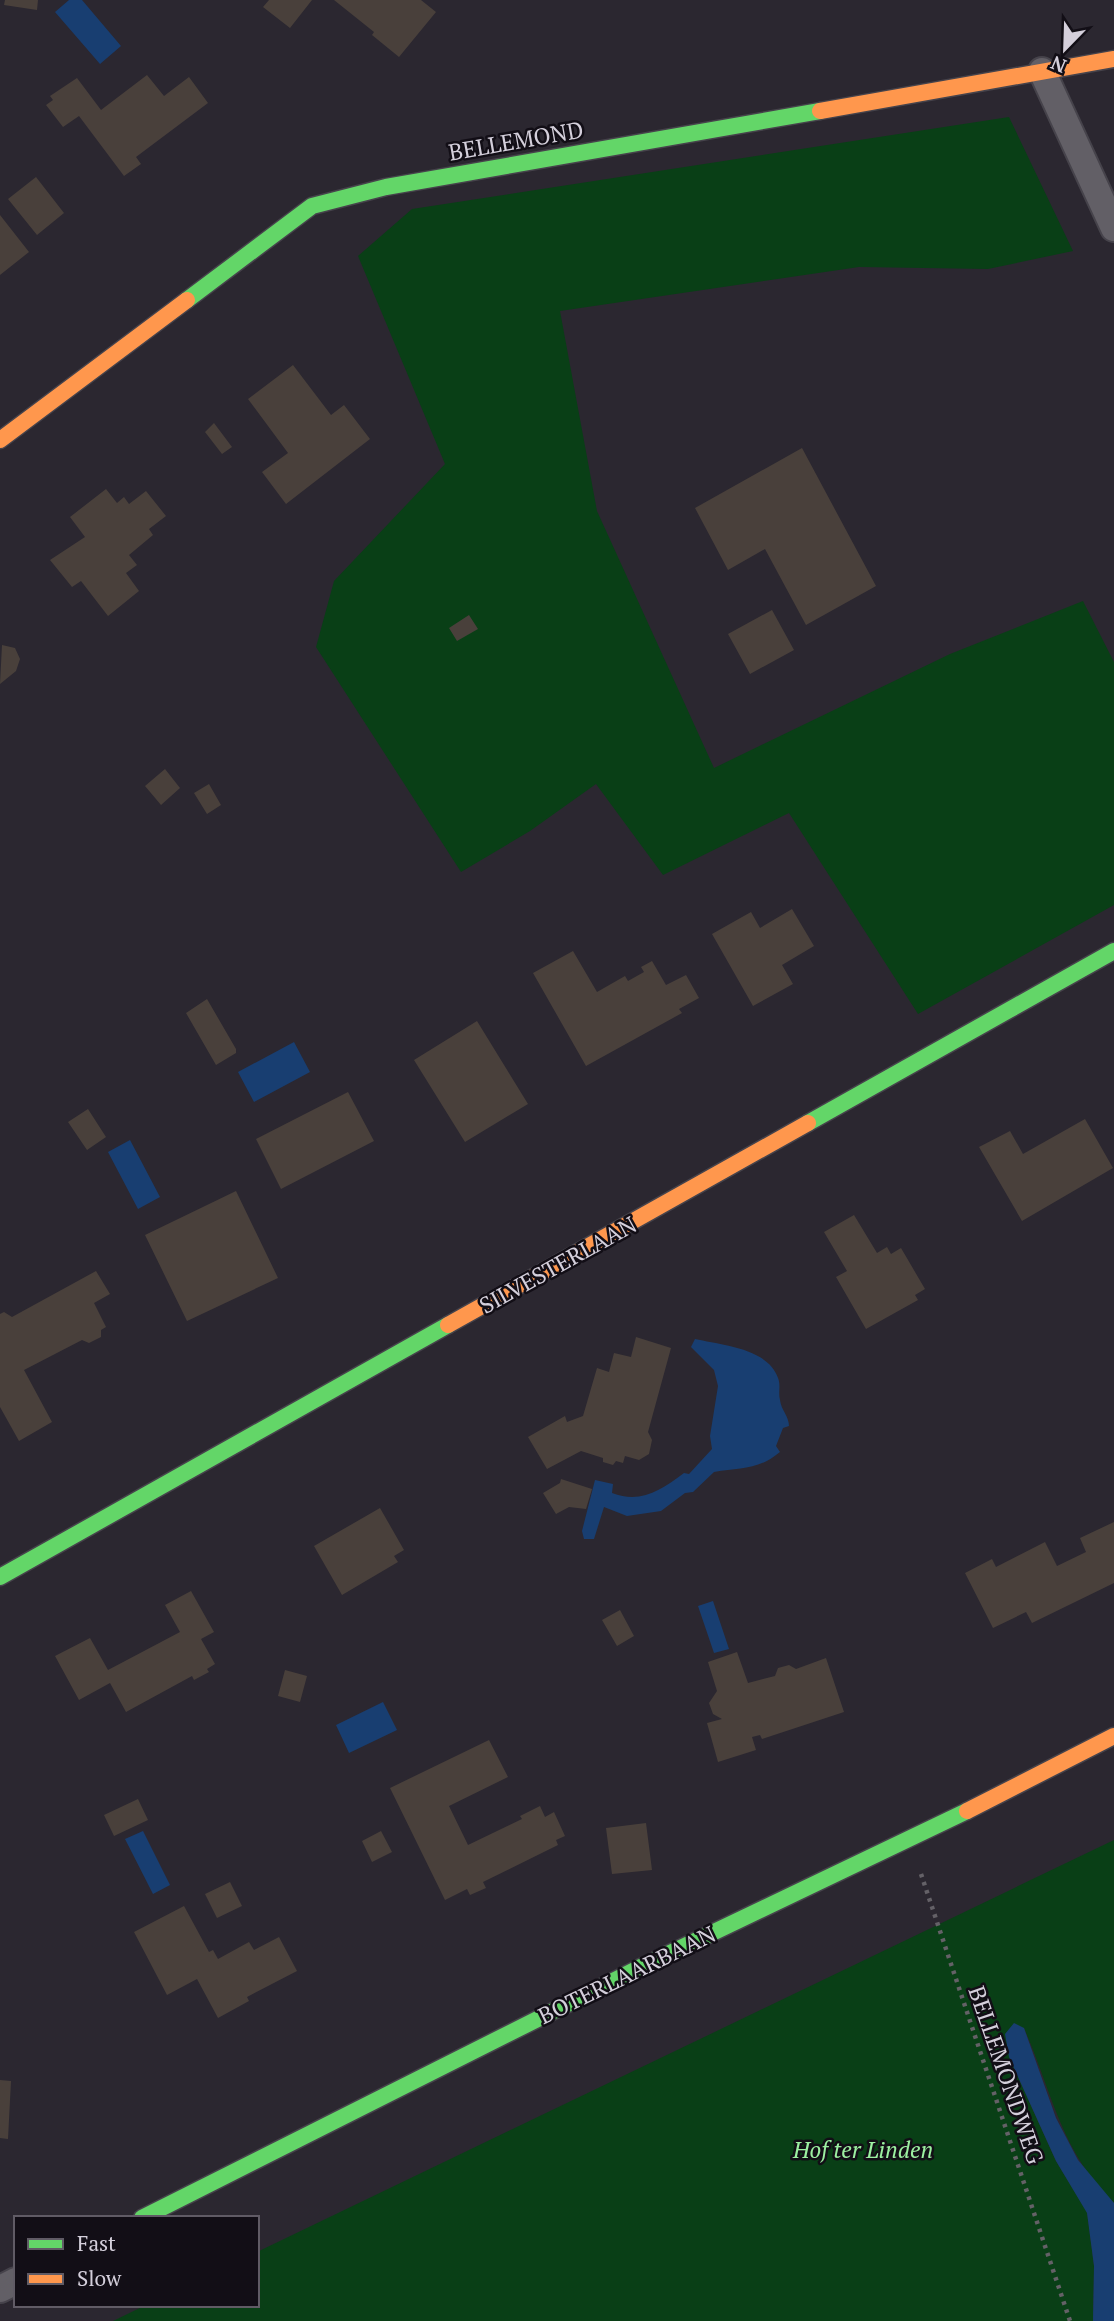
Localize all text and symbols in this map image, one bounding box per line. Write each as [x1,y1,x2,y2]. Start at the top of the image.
north arrow [1030,14,1100,84]
text: N [1046,51,1070,79]
street label: BELLEMOND [446,113,586,168]
street label: SILVESTERLAAN [474,1208,642,1321]
street label: BOTERLAARBAAN [533,1918,721,2031]
street label: BELLEMONDWEG [962,1982,1051,2168]
park label: Hof ter Linden [792,2134,933,2165]
legend [14,2216,259,2307]
text: Fast [77,2229,116,2257]
text: Slow [77,2264,122,2292]

